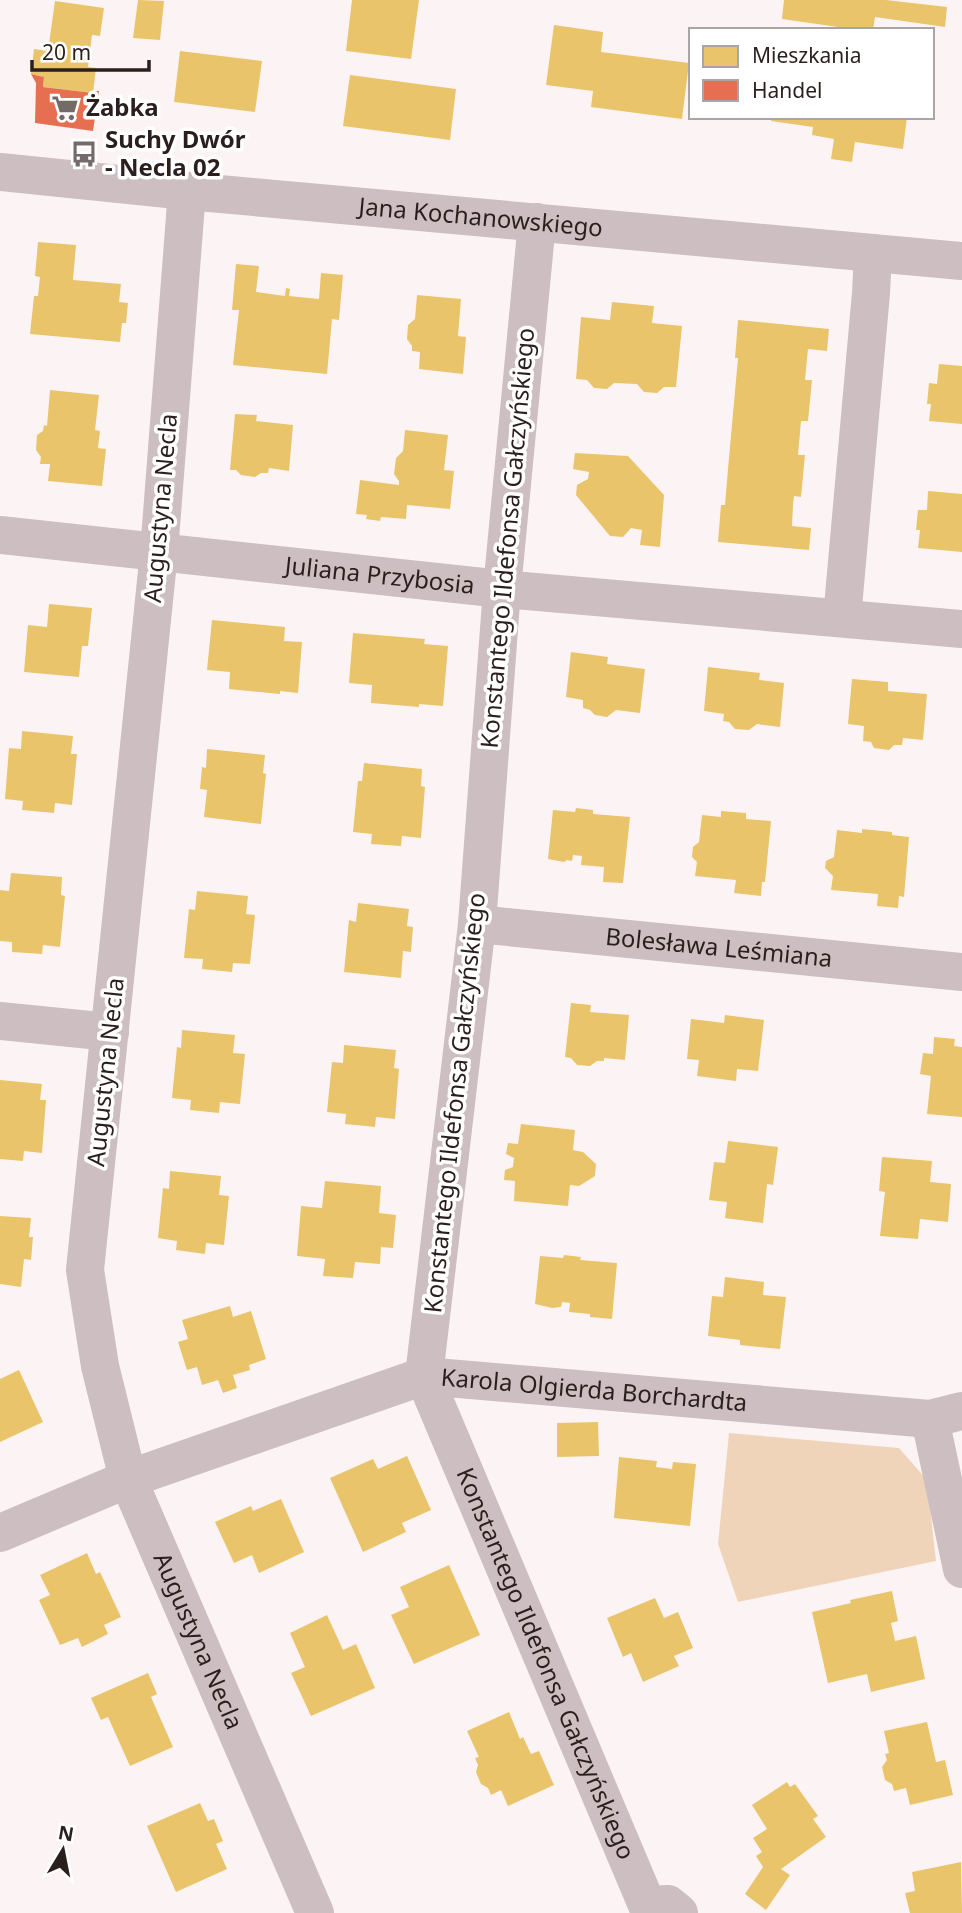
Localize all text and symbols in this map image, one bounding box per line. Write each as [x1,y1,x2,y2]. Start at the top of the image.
scale bar [32,28,149,72]
legend [689,28,934,119]
text: 20 m [42,38,91,66]
text: Mieszkania [752,41,861,69]
text: Handel [752,76,823,104]
place label: Żabka [86,90,159,123]
supermarket icon: Żabka [50,93,80,123]
place label: Suchy Dwór - Necla 02 [105,122,246,183]
bus stop icon: Suchy Dwór - Necla 02 [69,139,99,169]
street label: Jana Kochanowskiego [356,188,604,243]
street label: Konstantego Ildefonsa Gałczyńskiego [472,326,541,750]
street label: Augustyna Necla [135,412,184,604]
street label: Juliana Przybosia [282,548,476,601]
street label: Konstantego Ildefonsa Gałczyńskiego [415,891,492,1314]
street label: Bolesława Leśmiana [604,919,834,974]
street label: Augustyna Necla [78,976,131,1168]
street label: Karola Olgierda Borchardta [440,1360,749,1418]
street label: Konstantego Ildefonsa Gałczyńskiego [449,1462,644,1864]
street label: Augustyna Necla [147,1547,252,1734]
north arrow [28,1815,98,1885]
text: N [56,1819,76,1847]

